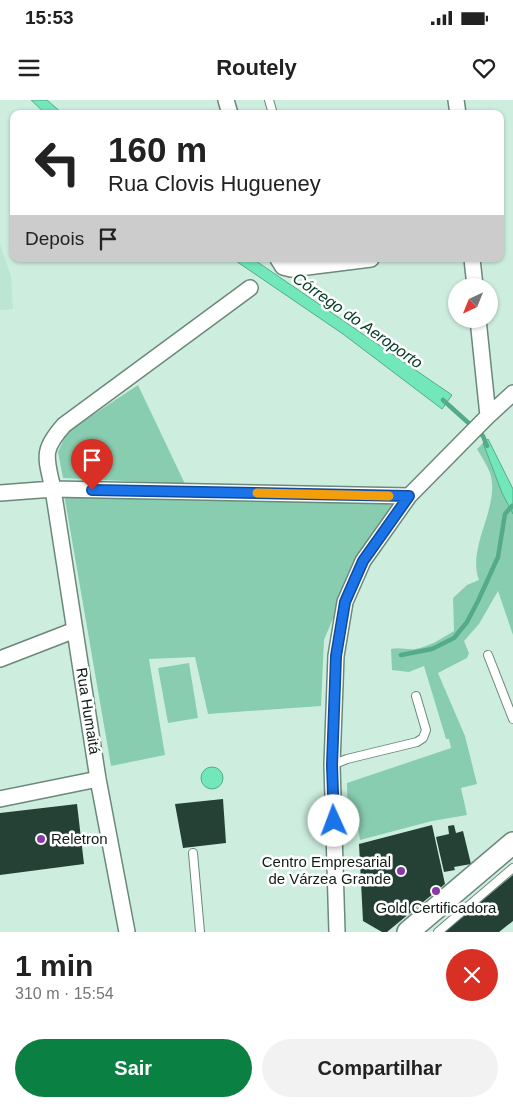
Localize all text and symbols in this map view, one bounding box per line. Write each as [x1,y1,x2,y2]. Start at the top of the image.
text: 15:53 [25,7,74,28]
icon: menu [15,54,43,82]
icon: heart [470,54,498,82]
text: Routely [216,55,297,80]
icon: left [25,130,90,195]
text: 160 m [108,130,207,169]
text: Rua Clovis Hugueney [108,171,321,196]
icon: arrive [94,225,122,253]
text: Depois [25,228,84,249]
water label: Córrego do Aeroporto [290,269,426,372]
north arrow [448,278,498,328]
map controls [448,278,498,328]
pin [71,439,113,490]
icon: arrive [78,446,106,474]
street label: Rua Humaitá [73,666,104,756]
position arrow [307,794,359,846]
place label: Reletron [51,830,108,847]
marker: Reletron [35,833,47,845]
place label: Centro Empresarial de Várzea Grande [262,853,391,887]
marker: Centro Empresarial de Várzea Grande [395,865,407,877]
marker: Gold Certificadora [430,885,442,897]
place label: Gold Certificadora [376,899,497,916]
text: 1 min [15,949,93,982]
button: close [446,949,498,1001]
text: 310 m · 15:54 [15,985,114,1002]
button: Sair [15,1039,252,1097]
button: Compartilhar [262,1039,498,1097]

